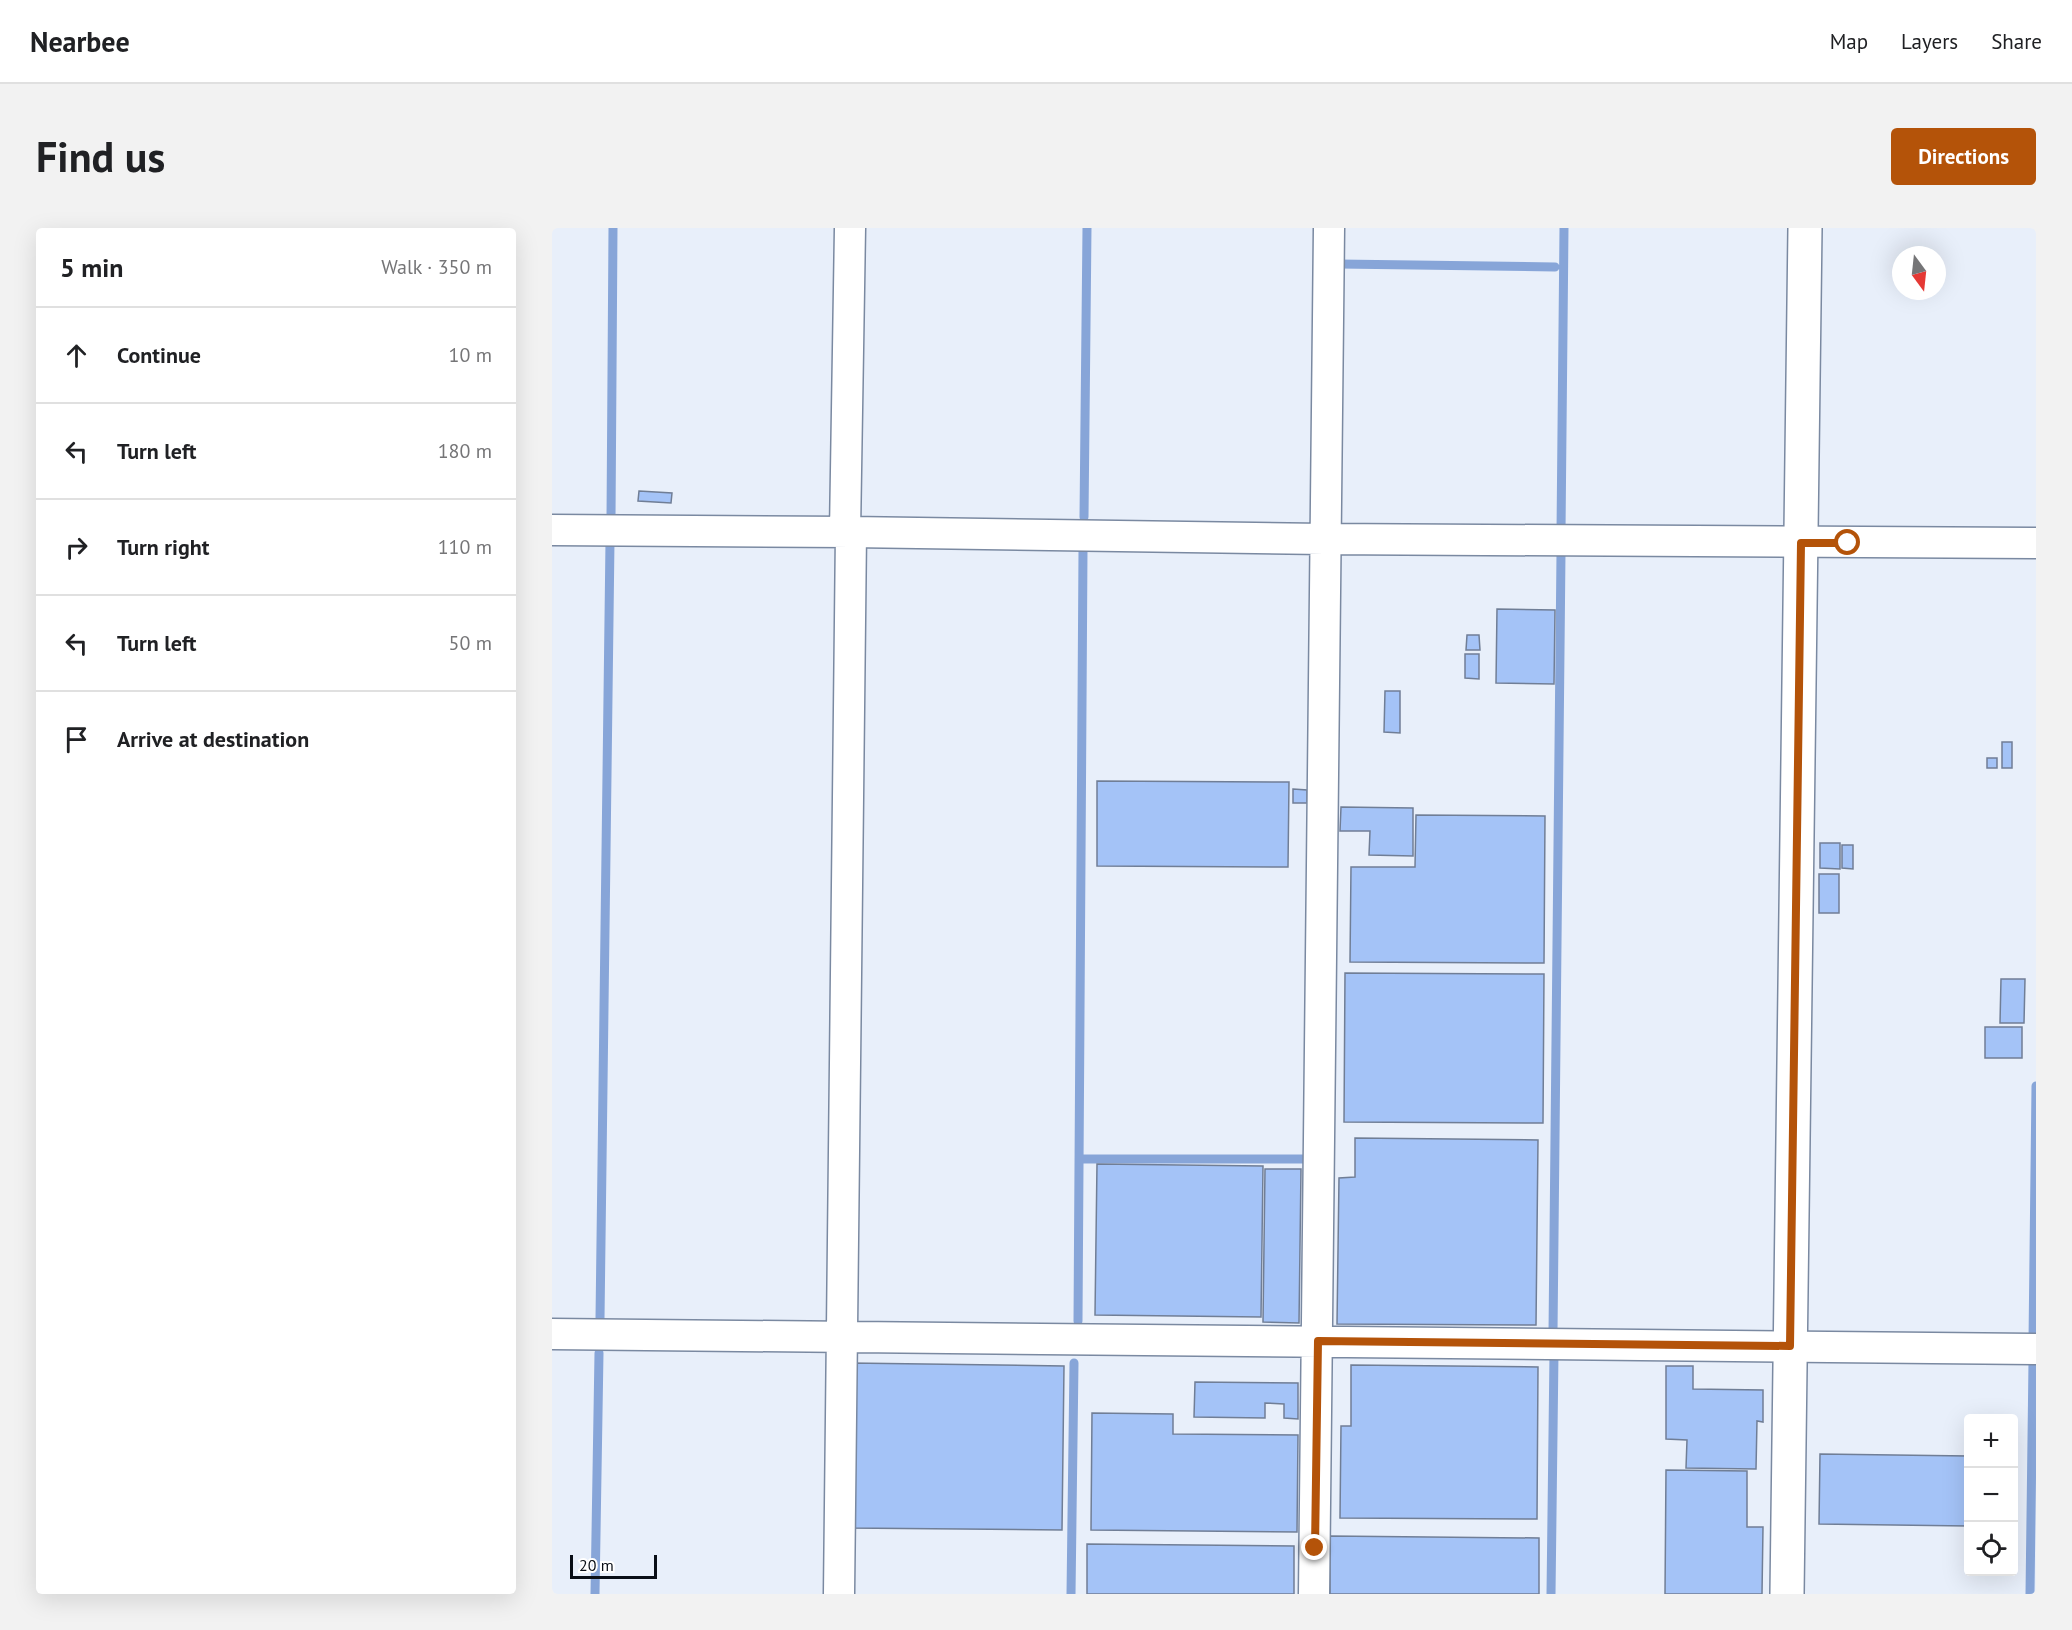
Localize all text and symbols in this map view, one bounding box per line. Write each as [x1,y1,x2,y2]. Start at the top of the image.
text: Nearbee [30,23,130,60]
text: Map [1830,28,1868,55]
text: Layers [1901,28,1958,55]
text: Share [1991,28,2042,55]
button: Directions [1891,128,2036,185]
text: Find us [36,129,165,184]
north arrow [1892,246,1946,300]
text: 5 min [60,251,123,284]
text: Walk · 350 m [381,254,492,280]
icon: ahead [60,339,93,372]
text: Continue [117,341,201,369]
text: 10 m [449,342,492,368]
icon: left [60,435,93,468]
text: Turn left [117,437,197,465]
text: 180 m [438,438,492,464]
route start [1834,529,1860,555]
icon: right [60,531,93,564]
text: Turn right [117,533,209,561]
text: 110 m [438,534,492,560]
icon: left [60,627,93,660]
text: Turn left [117,629,197,657]
text: 50 m [449,630,492,656]
icon: arrive [60,723,93,756]
text: Arrive at destination [117,725,309,753]
map controls [1964,1414,2018,1576]
button: + [1964,1414,2018,1468]
button: − [1964,1468,2018,1522]
button: locate [1964,1522,2018,1576]
route end [1301,1534,1327,1560]
scale bar [570,1552,657,1580]
text: 20 m [579,1555,614,1575]

